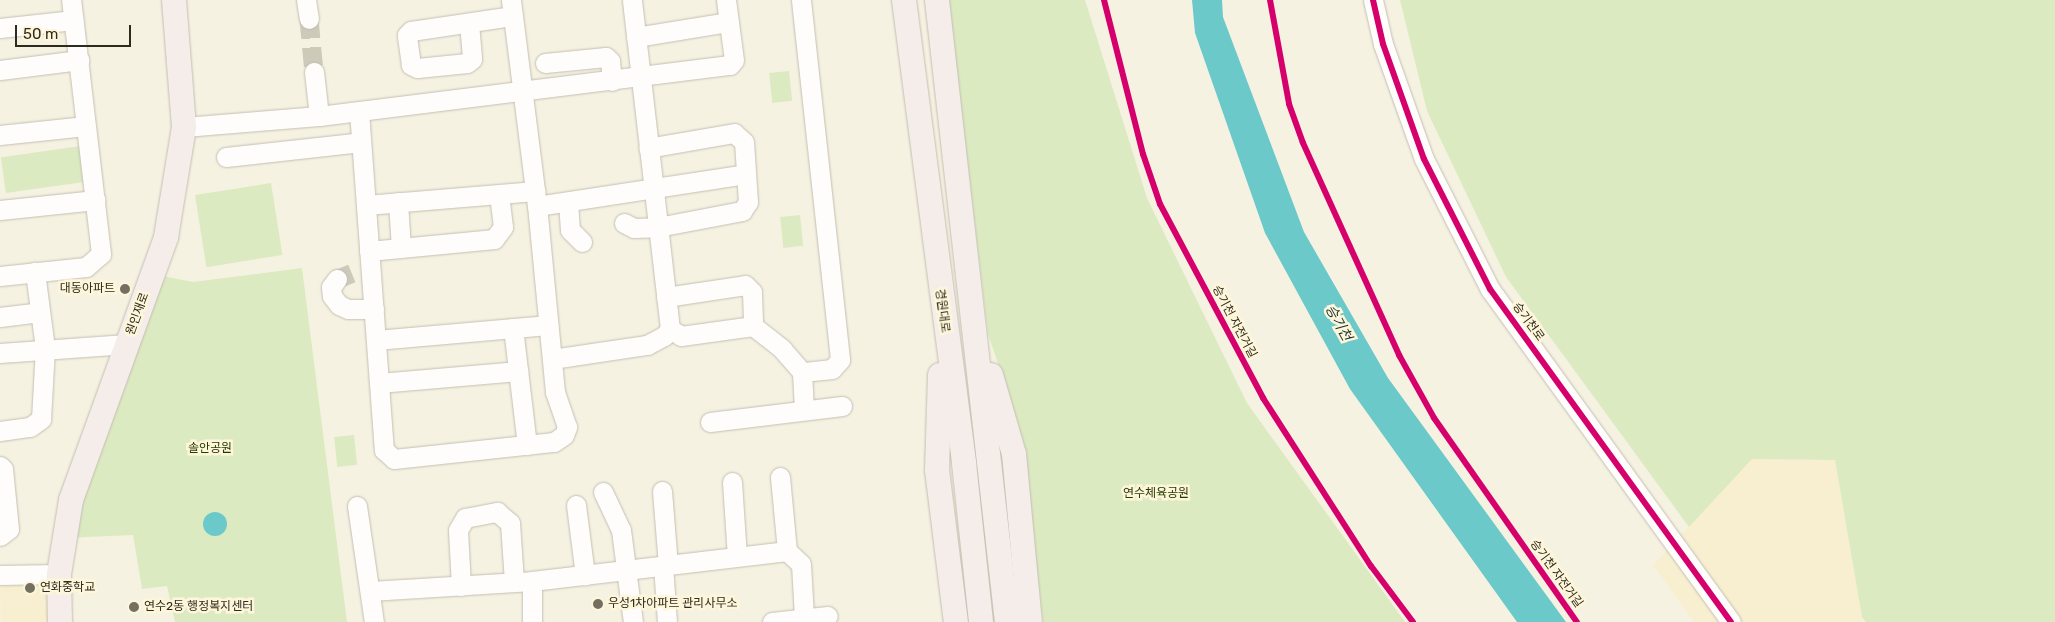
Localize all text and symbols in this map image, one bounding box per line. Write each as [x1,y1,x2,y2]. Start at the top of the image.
scale bar [18,15,134,47]
text: 50 m [23,25,58,43]
place label: 대동아파트 [60,282,115,296]
marker: 대동아파트 [119,283,131,295]
street label: 승기천 자전거길 [1209,283,1259,361]
street label: 경원대로 [932,288,952,334]
street label: 원인재로 [124,291,152,337]
street label: 승기천로 [1509,300,1547,344]
water label: 승기천 [1321,302,1355,344]
park label: 솔안공원 [188,442,232,456]
park label: 연수체육공원 [1123,487,1189,501]
street label: 승기천 자전거길 [1527,537,1585,611]
place label: 연화중학교 [40,581,95,595]
marker: 연화중학교 [24,582,36,594]
place label: 우성1차아파트 관리사무소 [608,597,738,611]
marker: 우성1차아파트 관리사무소 [592,598,604,610]
place label: 연수2동 행정복지센터 [144,600,253,614]
marker: 연수2동 행정복지센터 [128,601,140,613]

